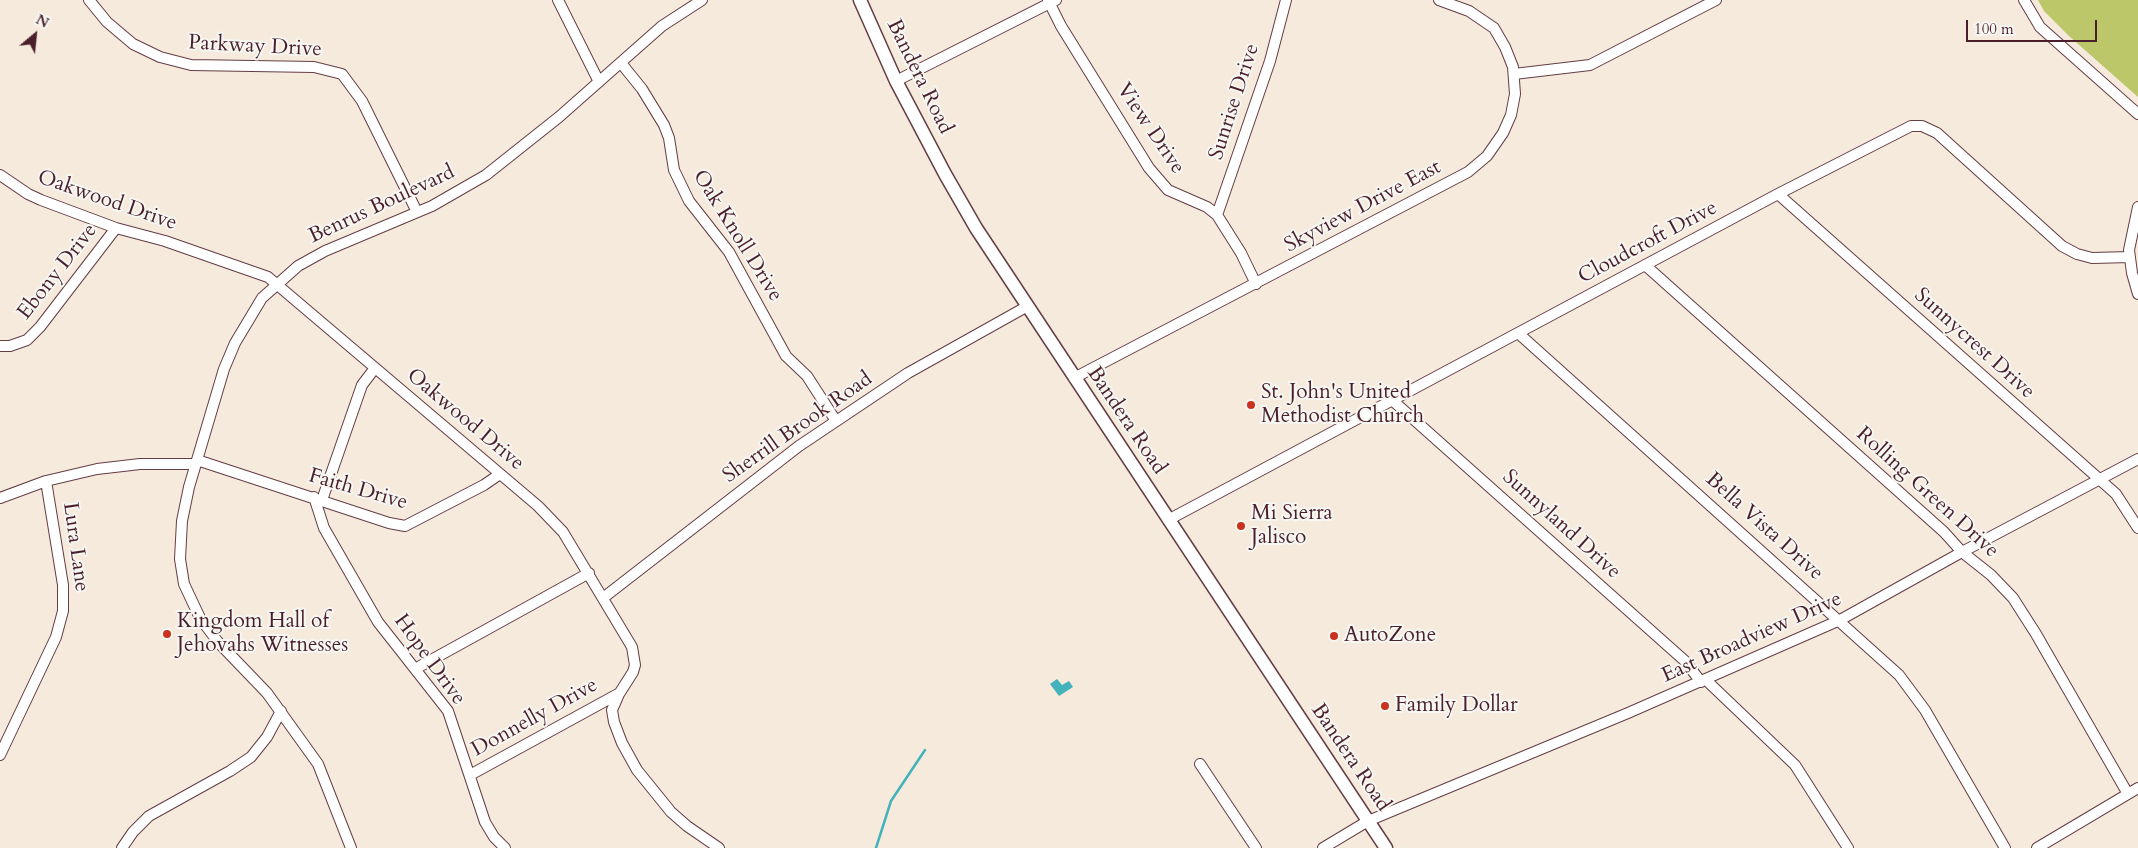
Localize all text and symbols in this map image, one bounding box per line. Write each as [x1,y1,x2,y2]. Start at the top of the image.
north arrow [10,10,60,60]
text: N [32,10,52,33]
scale bar [1968,10,2099,42]
street label: Bandera Road [880,16,958,138]
text: 100 m [1974,19,2014,39]
street label: Parkway Drive [188,31,322,63]
street label: Sunrise Drive [1204,41,1266,163]
street label: View Drive [1110,79,1190,179]
street label: Skyview Drive East [1280,155,1446,259]
street label: Benrus Boulevard [305,160,459,250]
street label: Oakwood Drive [34,165,180,237]
street label: Oak Knoll Drive [687,166,787,306]
street label: Cloudcroft Drive [1574,196,1722,290]
street label: Ebony Drive [13,219,103,325]
street label: Sunnycrest Drive [1908,283,2040,405]
street label: Bandera Road [1081,362,1171,480]
street label: Oakwood Drive [401,364,529,476]
street label: Sherrill Brook Road [718,367,878,489]
place label: St. John's United Methodist Church [1261,380,1424,430]
marker: St. John's United Methodist Church [1245,399,1257,411]
street label: Rolling Green Drive [1850,422,2004,564]
street label: Faith Drive [306,464,410,516]
street label: Sunnyland Drive [1496,465,1626,585]
street label: Bella Vista Drive [1700,468,1828,586]
street label: Lura Lane [56,501,94,593]
place label: Mi Sierra Jalisco [1251,501,1333,551]
marker: Mi Sierra Jalisco [1235,520,1247,532]
street label: East Broadview Drive [1658,587,1846,689]
place label: Kingdom Hall of Jehovahs Witnesses [177,609,348,659]
street label: Hope Drive [388,610,470,710]
place label: AutoZone [1344,623,1436,649]
marker: Kingdom Hall of Jehovahs Witnesses [161,628,173,640]
marker: AutoZone [1328,630,1340,642]
street label: Donnelly Drive [468,673,602,763]
place label: Family Dollar [1395,693,1518,719]
street label: Bandera Road [1305,699,1395,817]
marker: Family Dollar [1379,700,1391,712]

